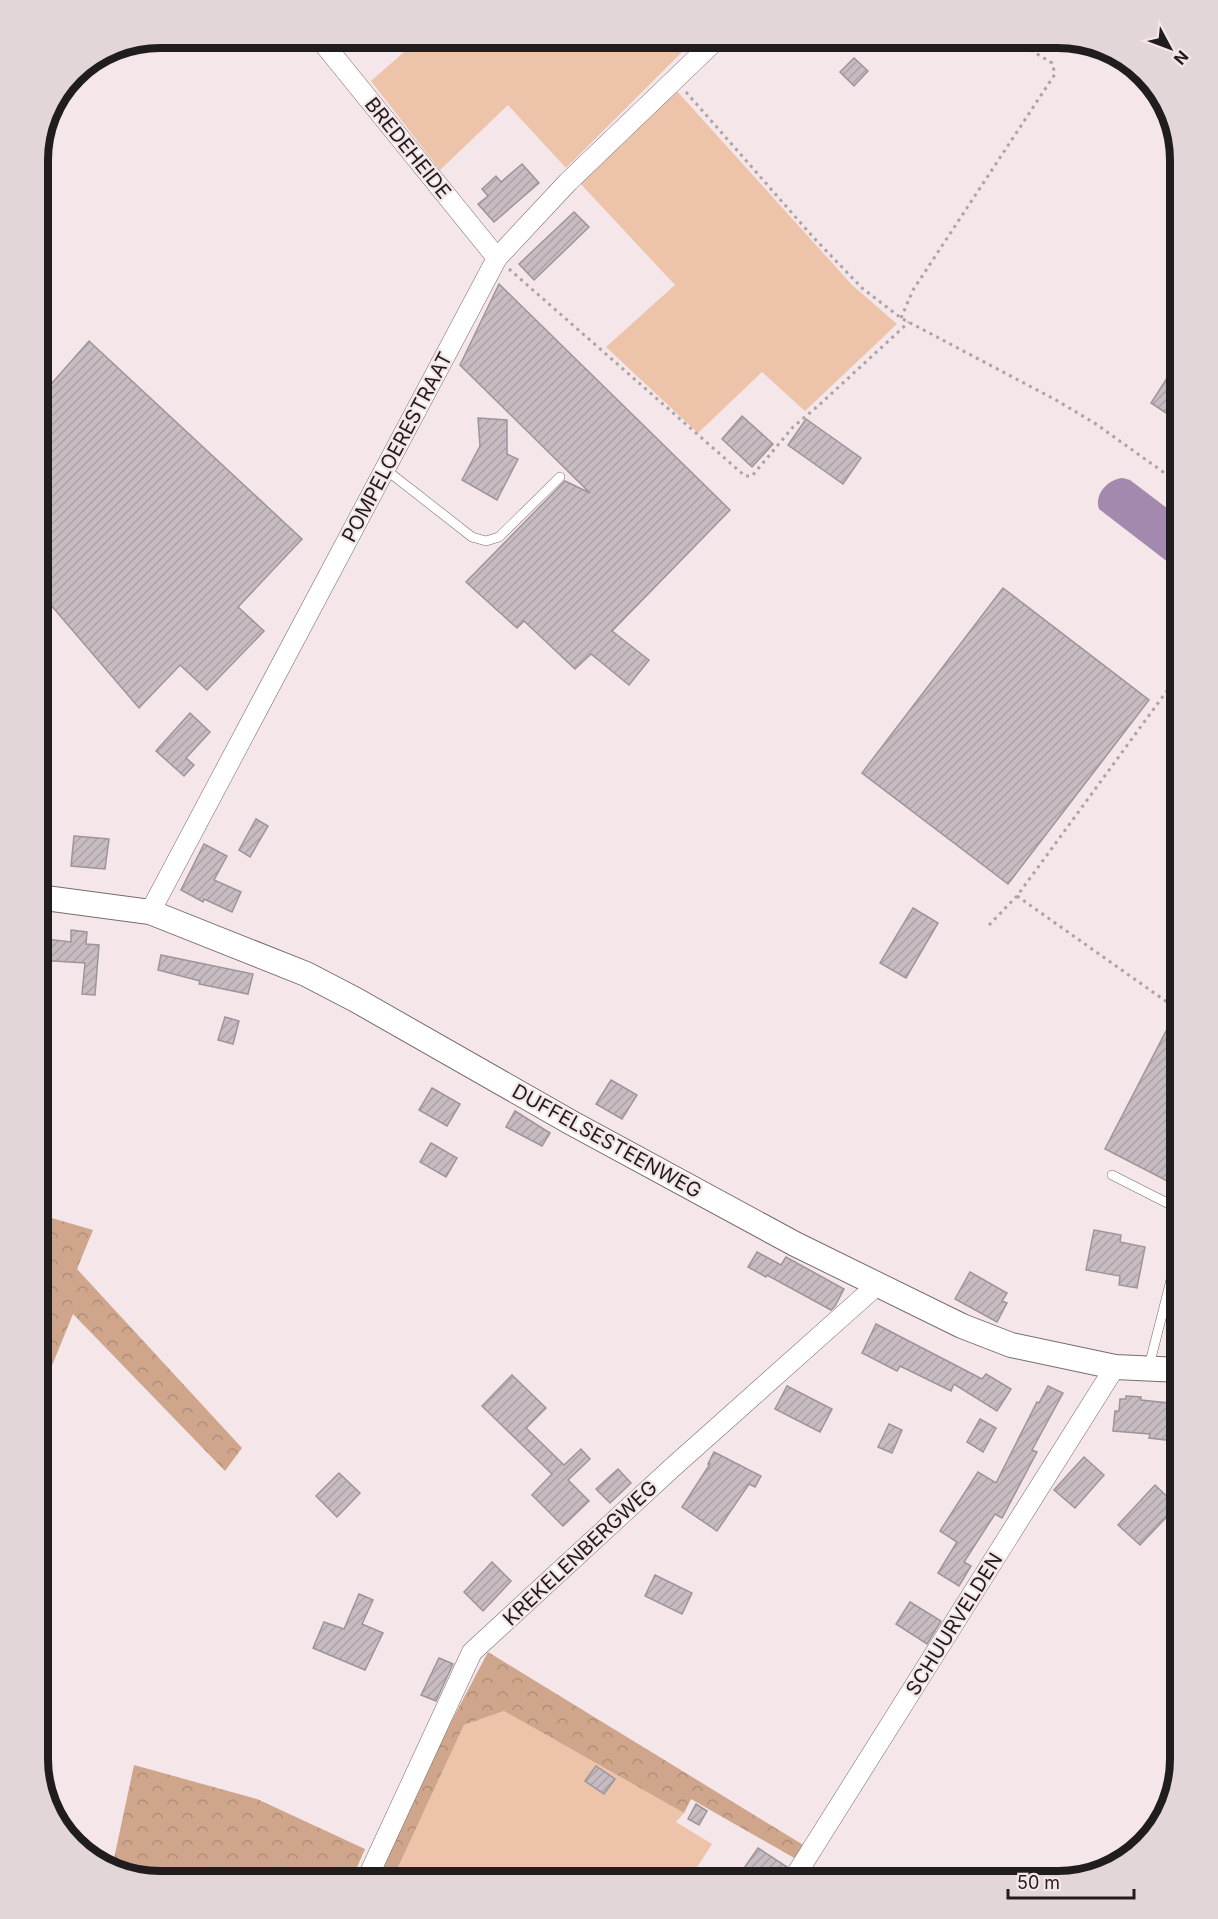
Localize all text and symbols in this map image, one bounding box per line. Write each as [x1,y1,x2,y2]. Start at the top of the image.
north arrow [1140,18,1200,78]
text: N [1170,47,1193,69]
street label: BREDEHEIDE [360,93,456,203]
street label: POMPELOERESTRAAT [337,348,457,546]
street label: DUFFELSESTEENWEG [508,1079,706,1203]
street label: KREKELENBERGWEG [498,1475,662,1631]
street label: SCHUURVELDEN [901,1548,1007,1700]
scale bar [1008,1862,1134,1900]
text: 50 m [1017,1872,1060,1893]

